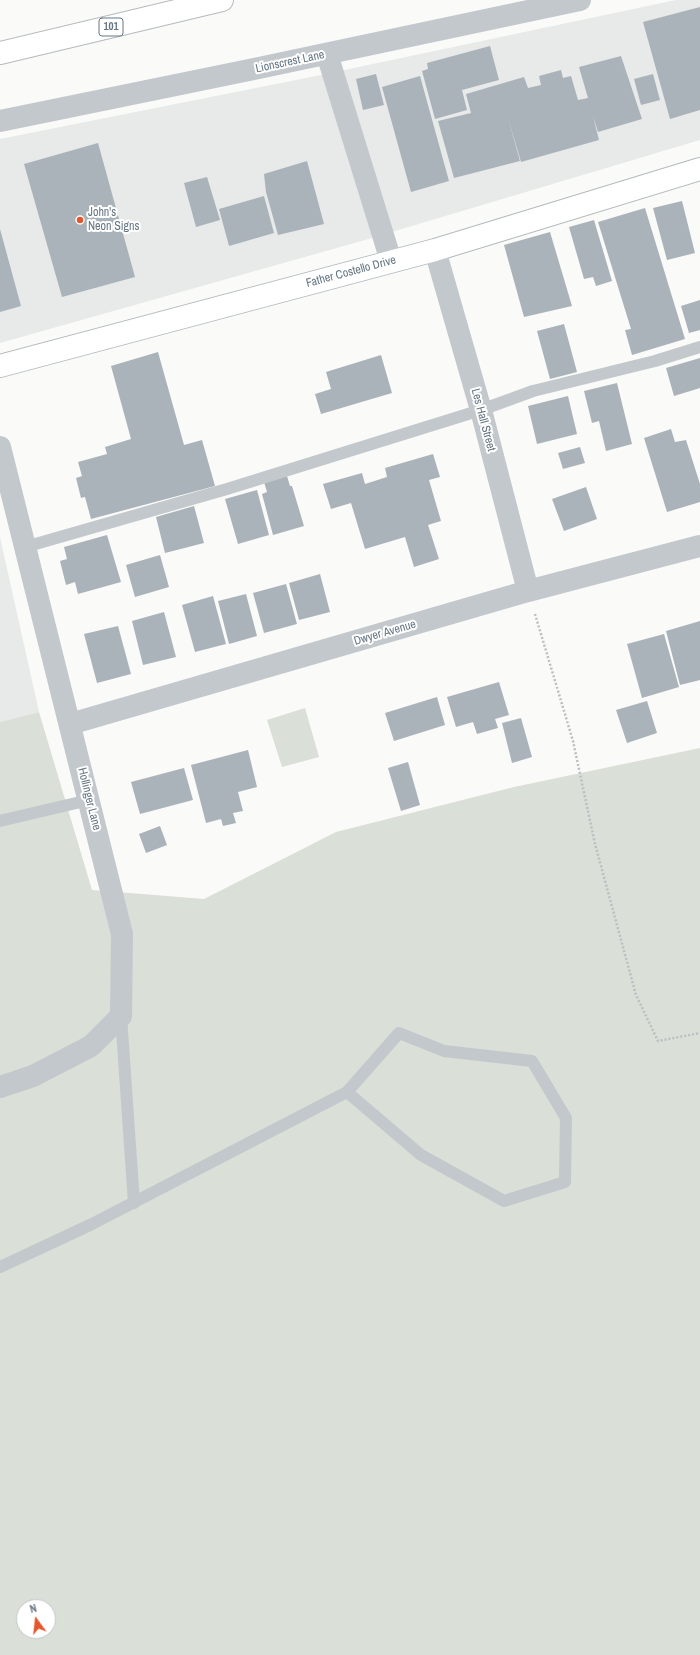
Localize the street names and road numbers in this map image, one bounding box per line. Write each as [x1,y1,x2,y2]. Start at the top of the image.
road number: 101 [99,18,123,36]
street label: Lionscrest Lane [254,48,326,76]
street label: Father Costello Drive [304,253,398,291]
street label: Les Hall Street [468,387,498,453]
street label: Dwyer Avenue [352,617,418,649]
street label: Hollinger Lane [74,766,104,832]

